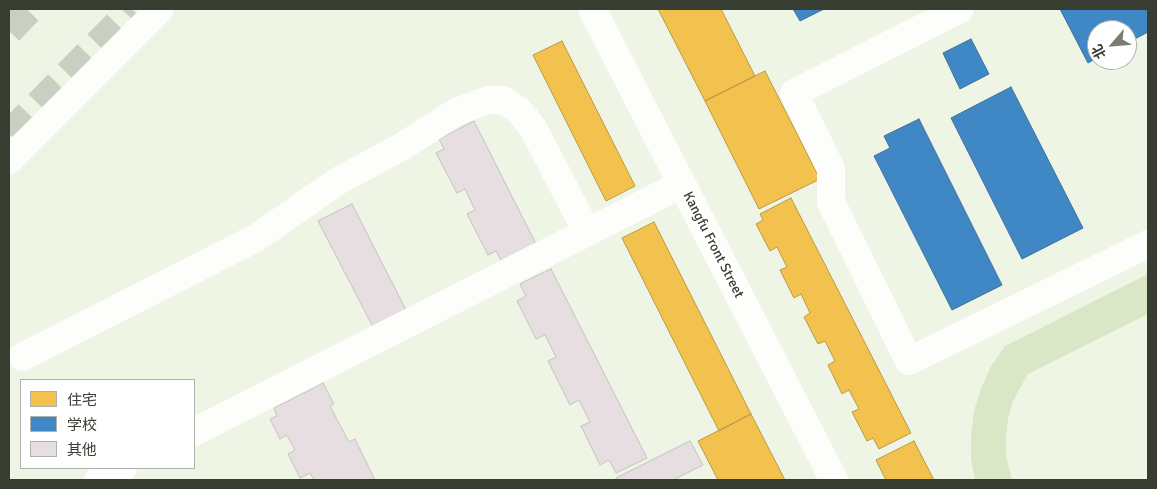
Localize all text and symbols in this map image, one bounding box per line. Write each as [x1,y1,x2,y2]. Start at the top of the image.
north arrow [1087,20,1137,70]
text: 北 [1088,41,1110,62]
street label: Kangfu Front Street [679,189,747,301]
legend [20,379,195,469]
text: 住宅 [67,391,97,409]
text: 学校 [67,416,97,434]
text: 其他 [67,441,97,459]

